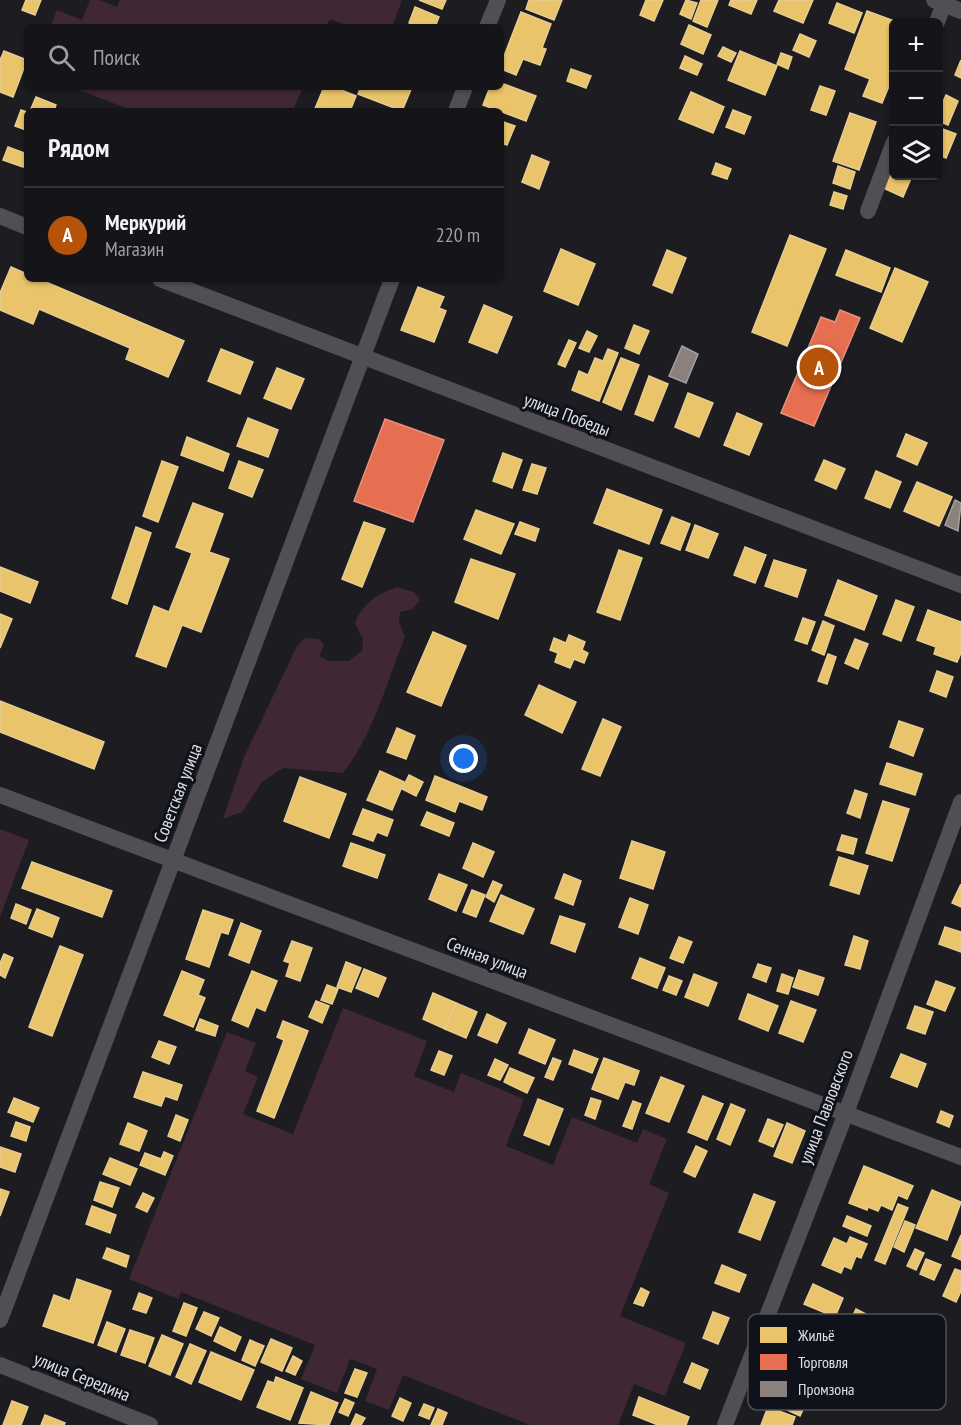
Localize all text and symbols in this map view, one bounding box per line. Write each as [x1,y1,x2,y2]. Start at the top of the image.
map controls [889,18,943,180]
button: + [889,18,943,72]
search box [24,24,504,90]
icon: search [45,41,78,74]
text: Поиск [93,43,140,71]
button: − [889,72,943,126]
button: layers [889,126,943,180]
text: Рядом [48,131,109,164]
text: Меркурий [105,208,186,236]
text: A [62,222,73,248]
text: 220 m [436,222,480,248]
text: Магазин [105,236,164,262]
pin: A [800,344,838,389]
street label: улица Победы [521,388,614,441]
street label: Советская улица [148,740,207,845]
your location [449,744,478,773]
street label: Сенная улица [443,931,531,984]
street label: улица Павловского [793,1046,858,1167]
legend [748,1314,946,1410]
text: Жильё [797,1325,835,1345]
street label: улица Середина [31,1347,134,1406]
text: Торговля [798,1352,848,1372]
text: Промзона [798,1379,855,1399]

